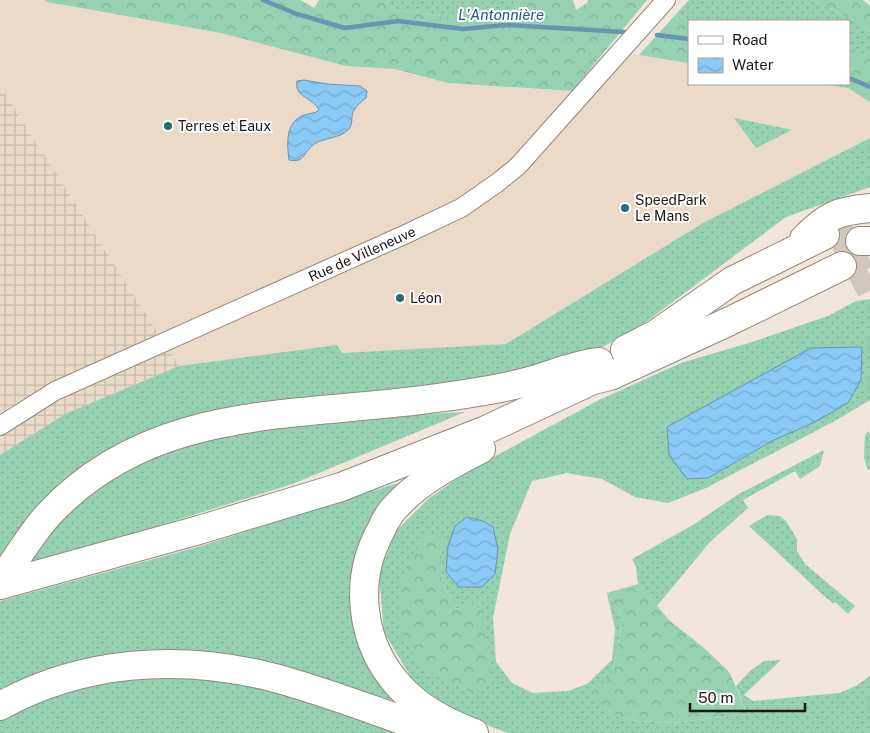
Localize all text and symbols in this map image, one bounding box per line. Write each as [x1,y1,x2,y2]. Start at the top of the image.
water label: L'Antonnière [458,6,544,23]
legend [688,20,850,85]
text: Road [732,31,768,48]
text: Water [732,56,774,73]
place label: Terres et Eaux [178,118,271,134]
marker: Terres et Eaux [162,120,174,132]
place label: SpeedPark Le Mans [635,192,707,224]
marker: SpeedPark Le Mans [619,202,631,214]
street label: Rue de Villeneuve [306,223,418,285]
place label: Léon [410,290,442,306]
marker: Léon [394,292,406,304]
scale bar [690,680,805,712]
text: 50 m [698,689,733,706]

